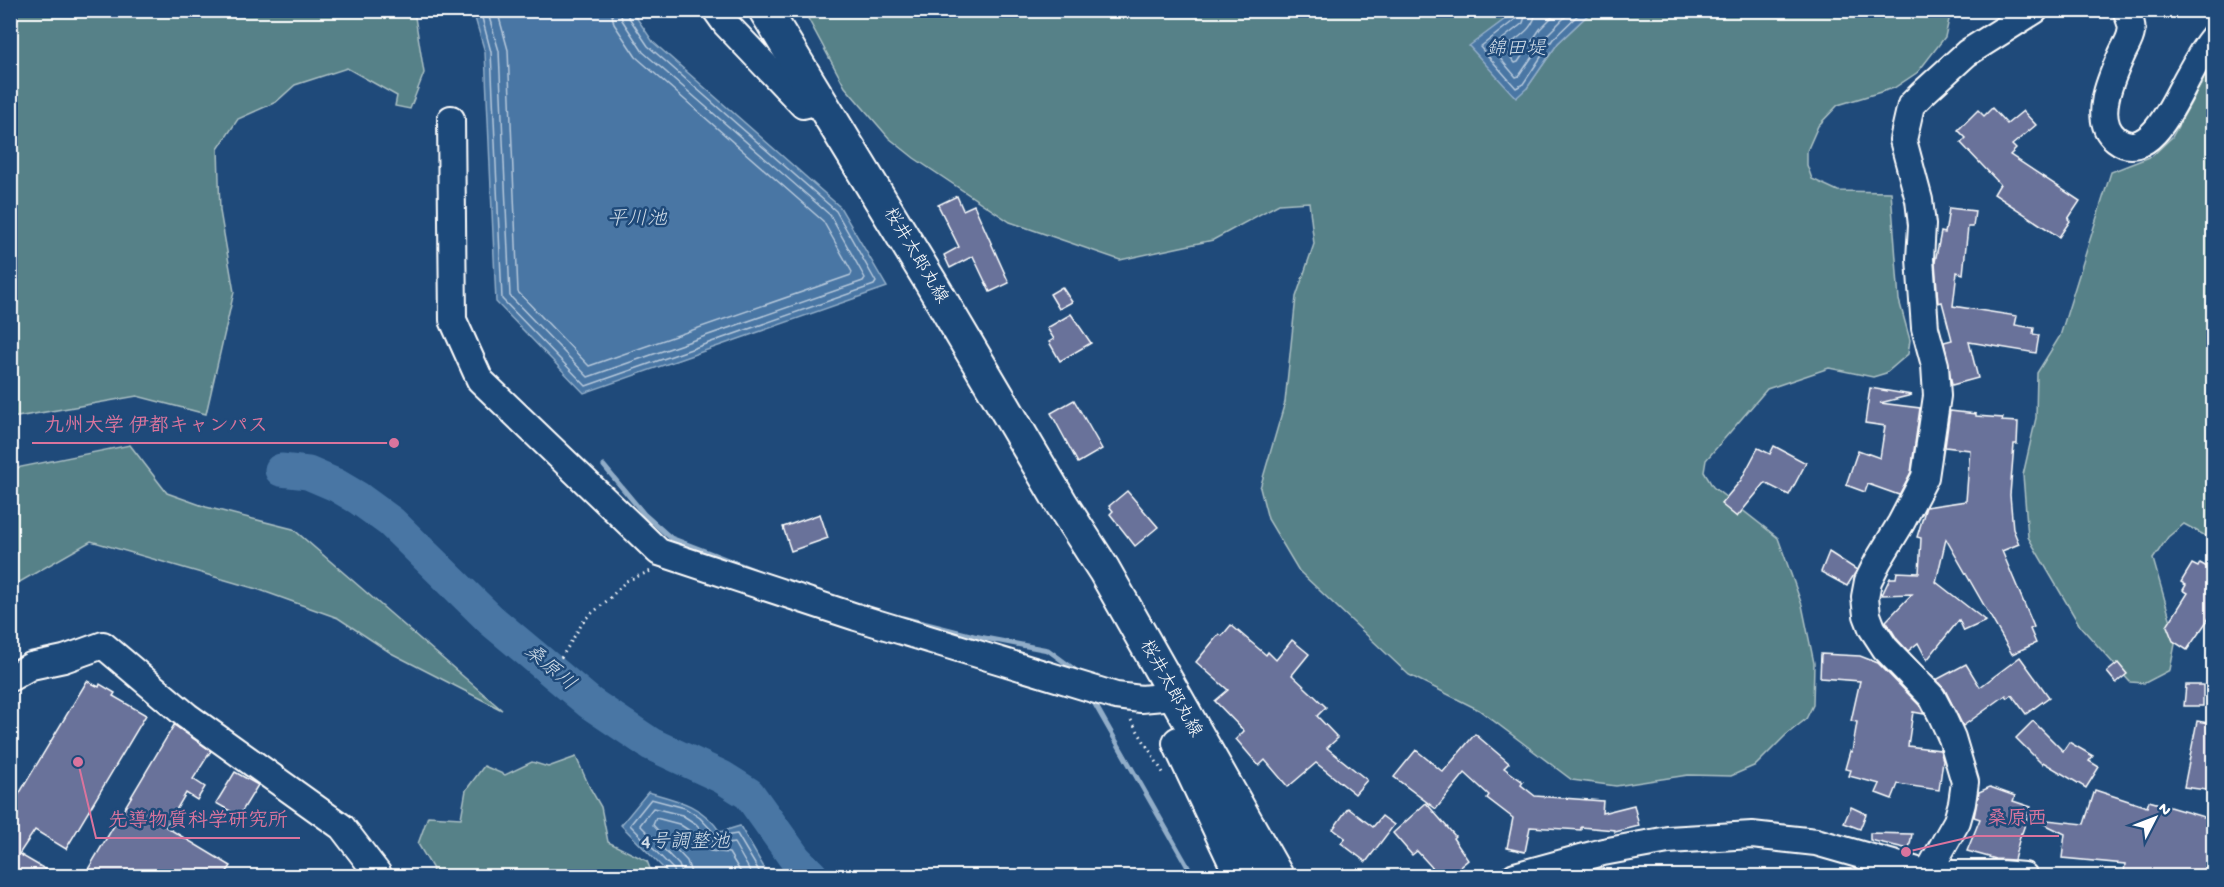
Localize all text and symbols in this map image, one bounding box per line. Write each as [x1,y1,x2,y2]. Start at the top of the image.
water label: 錦田堤 [1486,37,1547,62]
street label: 桜井太郎丸線 [878,204,953,308]
water label: 平川池 [607,208,668,232]
callout: 九州大学 伊都キャンパス [32,405,281,443]
text: 九州大学 伊都キャンパス [44,414,268,439]
street label: 桜井太郎丸線 [1135,636,1206,741]
water label: 桑原川 [519,640,580,697]
north arrow [2125,788,2185,848]
callout: 桑原西 [1975,798,2059,836]
callout: 先導物質科学研究所 [96,800,300,838]
text: N [2153,800,2174,821]
text: 桑原西 [1987,808,2047,832]
text: 先導物質科学研究所 [108,809,288,834]
water label: 4号調整池 [640,831,731,855]

